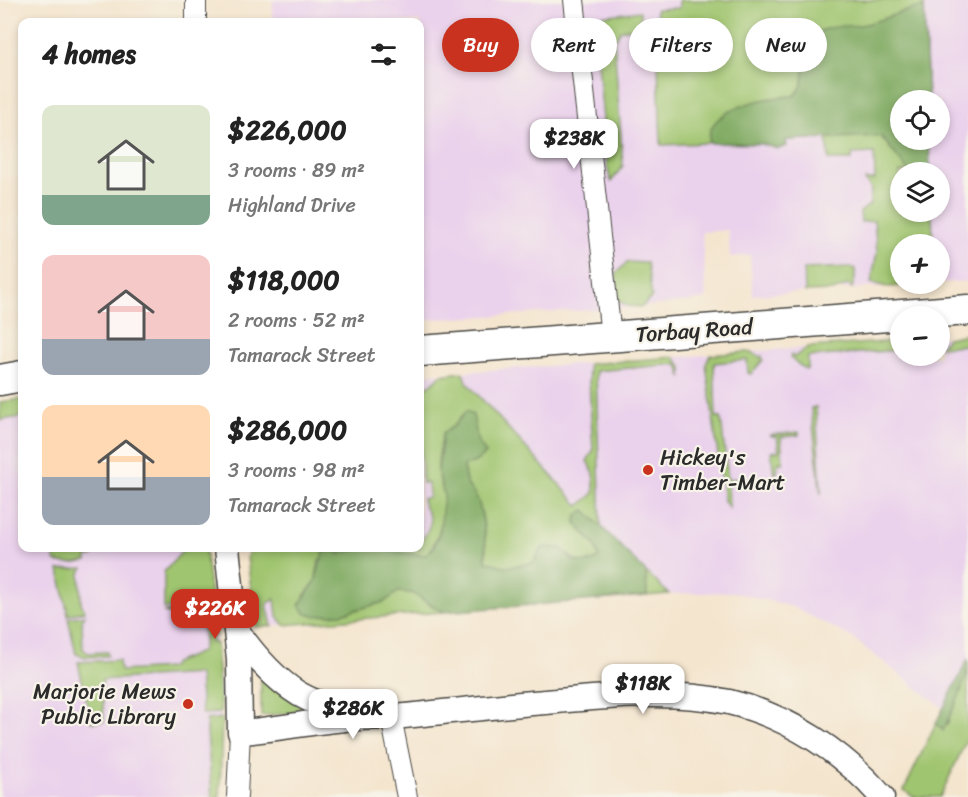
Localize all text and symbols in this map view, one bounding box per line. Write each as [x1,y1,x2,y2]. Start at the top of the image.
chip: Buy [442,18,519,72]
chip: Rent [531,18,617,72]
chip: Filters [629,18,733,72]
chip: New [745,18,827,72]
text: 4 homes [42,31,136,77]
icon: filters [367,38,400,71]
map controls [890,90,950,366]
button: locate [890,90,950,150]
text: $226,000 [228,107,347,153]
pin: $238K [532,119,616,170]
text: $238K [544,121,604,156]
icon: home [90,129,162,201]
text: 3 rooms · 89 m² [228,153,365,188]
button: layers [890,162,950,222]
text: Highland Drive [228,188,356,223]
button: + [890,234,950,294]
text: $118,000 [228,257,340,303]
icon: home [90,279,162,351]
text: 2 rooms · 52 m² [228,303,365,338]
button: − [890,306,950,366]
street label: Torbay Road [634,307,755,354]
text: Tamarack Street [228,338,376,373]
text: $286,000 [228,407,347,453]
icon: home [90,429,162,501]
place label: Hickey's Timber-Mart [660,438,786,502]
text: 3 rooms · 98 m² [228,453,365,488]
marker: Hickey's Timber-Mart [641,463,655,477]
text: Tamarack Street [228,488,376,523]
pin: $226K [173,589,257,640]
text: $226K [185,591,245,626]
pin: $118K [601,664,685,715]
text: $118K [616,666,670,701]
place label: Marjorie Mews Public Library [33,672,177,736]
pin: $286K [311,689,395,740]
text: $286K [323,691,383,726]
marker: Marjorie Mews Public Library [181,697,195,711]

